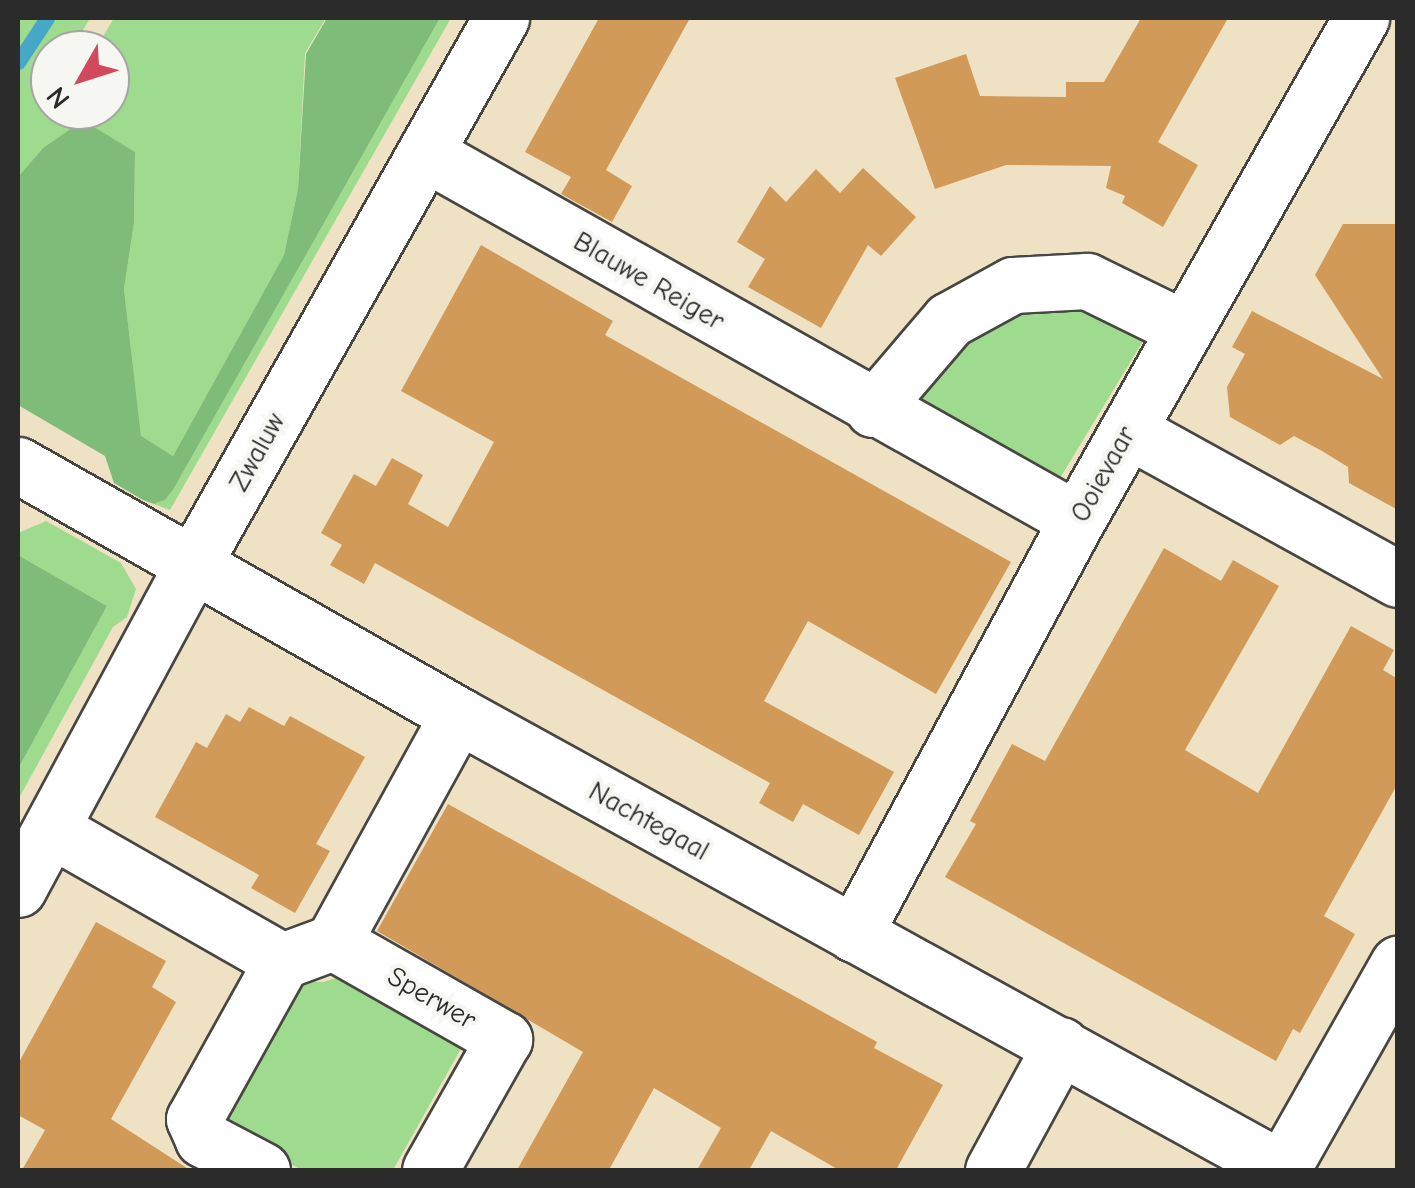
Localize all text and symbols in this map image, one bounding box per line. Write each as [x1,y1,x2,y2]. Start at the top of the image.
north arrow [30,30,130,130]
text: N [40,80,76,115]
street label: Blauwe Reiger [568,224,730,338]
street label: Zwaluw [222,407,292,497]
street label: Ooievaar [1063,420,1143,528]
street label: Nachtegaal [583,774,715,868]
street label: Sperwer [382,959,482,1037]

